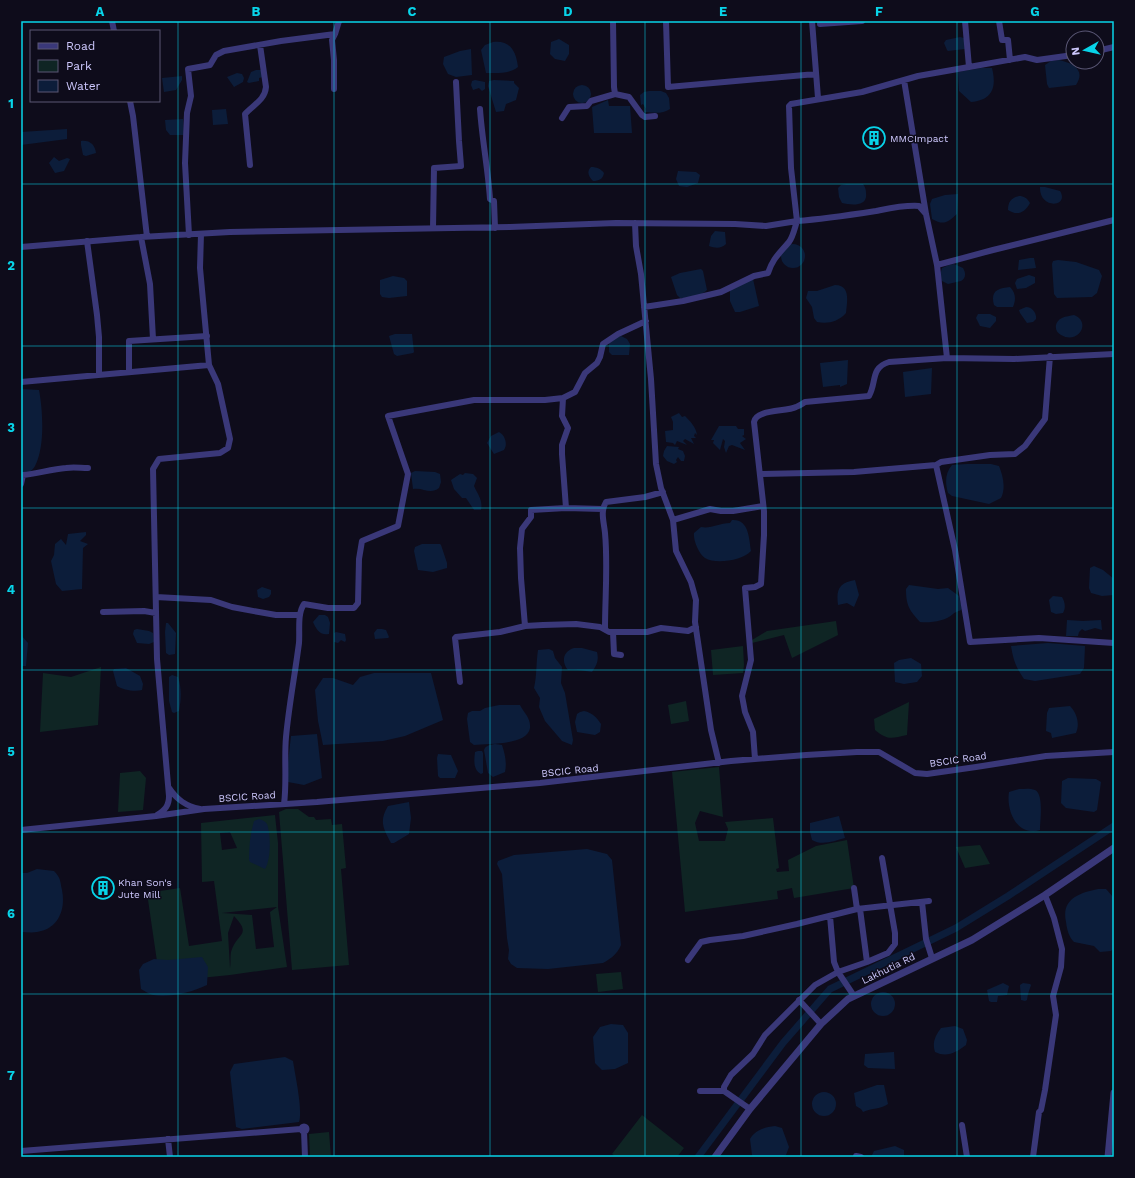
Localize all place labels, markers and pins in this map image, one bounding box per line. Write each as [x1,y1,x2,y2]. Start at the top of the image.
building icon: MMCImpact [861,125,887,151]
place label: MMCImpact [890,133,949,144]
building icon: Khan Son's Jute Mill [90,875,116,901]
place label: Khan Son's Jute Mill [118,877,172,900]

